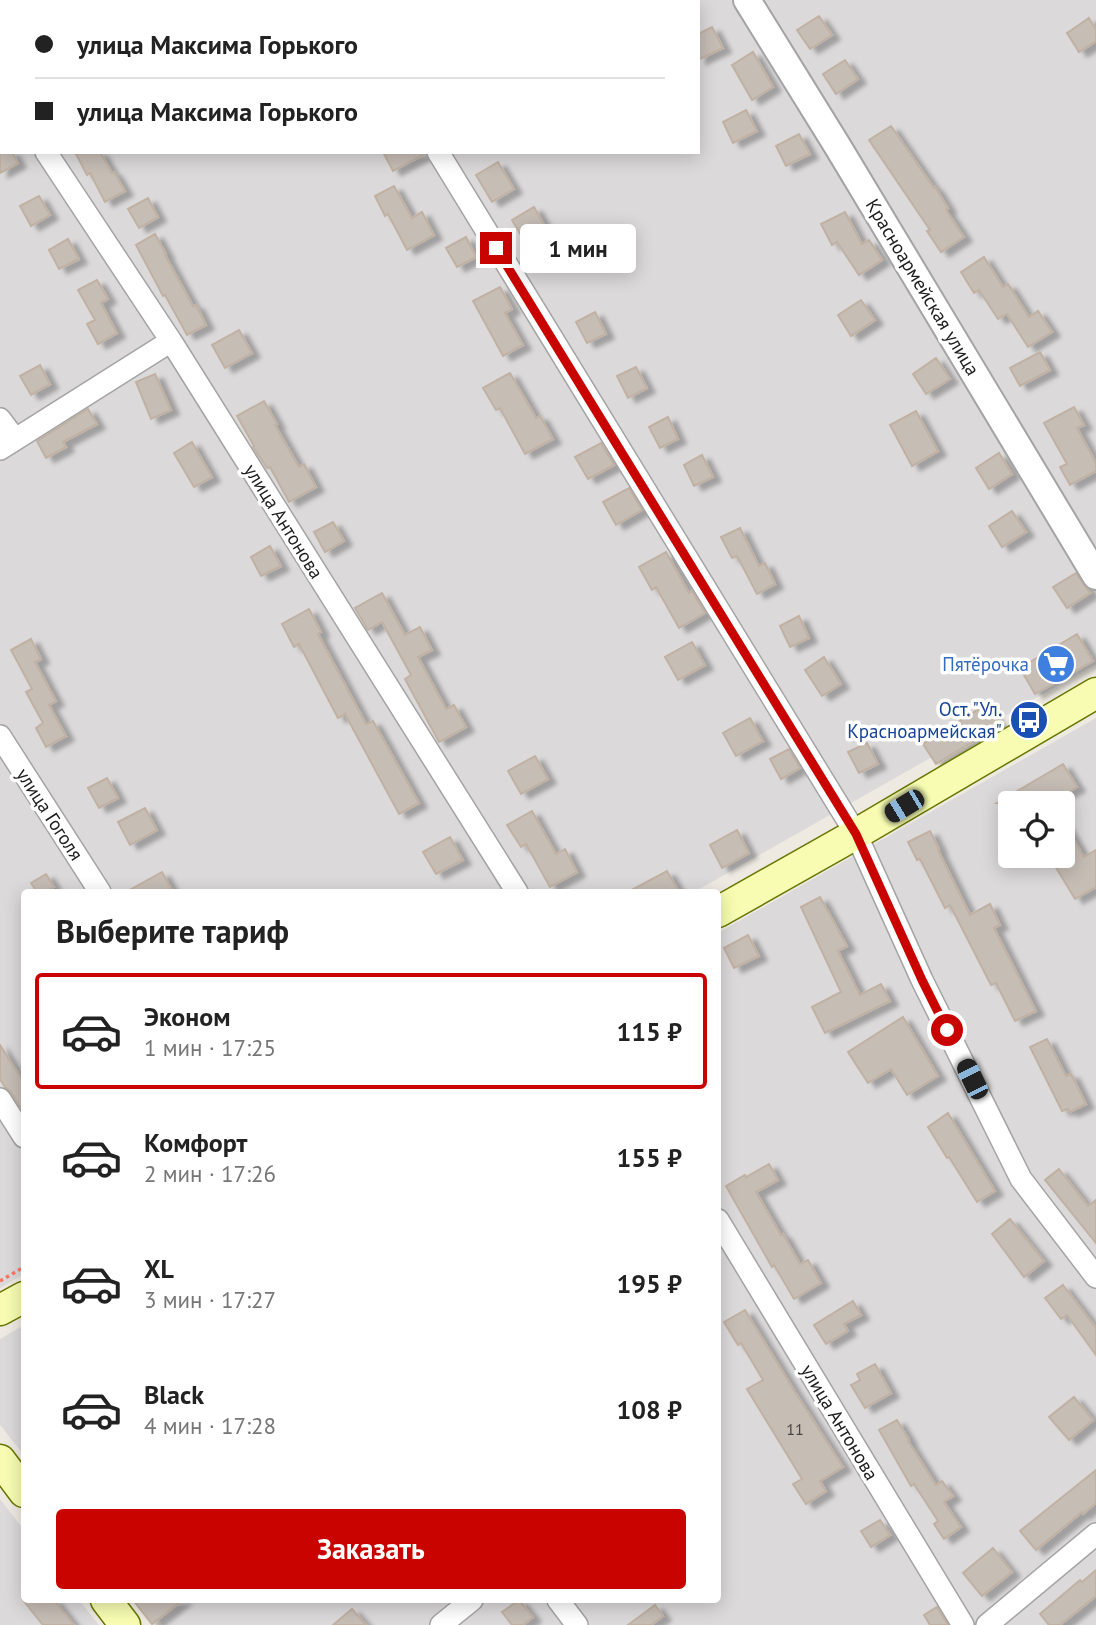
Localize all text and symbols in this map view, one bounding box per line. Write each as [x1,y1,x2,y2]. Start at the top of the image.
text: улица Максима Горького [77,28,358,61]
text: улица Максима Горького [77,95,358,128]
street label: Красноармейская улица [861,194,985,380]
callout: 1 мин [520,224,636,272]
route end [480,232,512,264]
text: 1 мин [548,234,608,263]
street label: улица Антонова [239,459,329,583]
supermarket icon: Пятёрочка [1035,643,1077,685]
place label: Пятёрочка [942,652,1029,676]
place label: Ост. "Ул. Красноармейская" [847,697,1002,743]
bus stop icon: Ост. "Ул. Красноармейская" [1008,699,1050,741]
street label: улица Гоголя [11,763,89,865]
car [881,786,928,826]
map controls [998,791,1075,868]
button: locate [998,791,1075,868]
text: Выберите тариф [56,910,289,952]
icon: car [60,1000,123,1063]
text: Эконом [144,1000,231,1033]
route start [931,1014,963,1046]
text: 115 ₽ [616,1015,682,1048]
text: 1 мин · 17:25 [144,1033,276,1062]
car [954,1056,991,1102]
icon: car [60,1126,123,1189]
text: Комфорт [144,1126,247,1159]
text: 155 ₽ [616,1141,682,1174]
text: 2 мин · 17:26 [144,1159,276,1188]
icon: car [60,1252,123,1315]
text: XL [144,1252,174,1285]
text: 195 ₽ [616,1267,682,1300]
text: 3 мин · 17:27 [144,1285,276,1314]
street label: улица Антонова [796,1360,884,1484]
icon: car [60,1378,123,1441]
text: Black [144,1378,204,1411]
text: 108 ₽ [616,1393,682,1426]
text: 4 мин · 17:28 [144,1411,276,1440]
house number: 11 [786,1419,804,1439]
button: Заказать [56,1509,686,1589]

